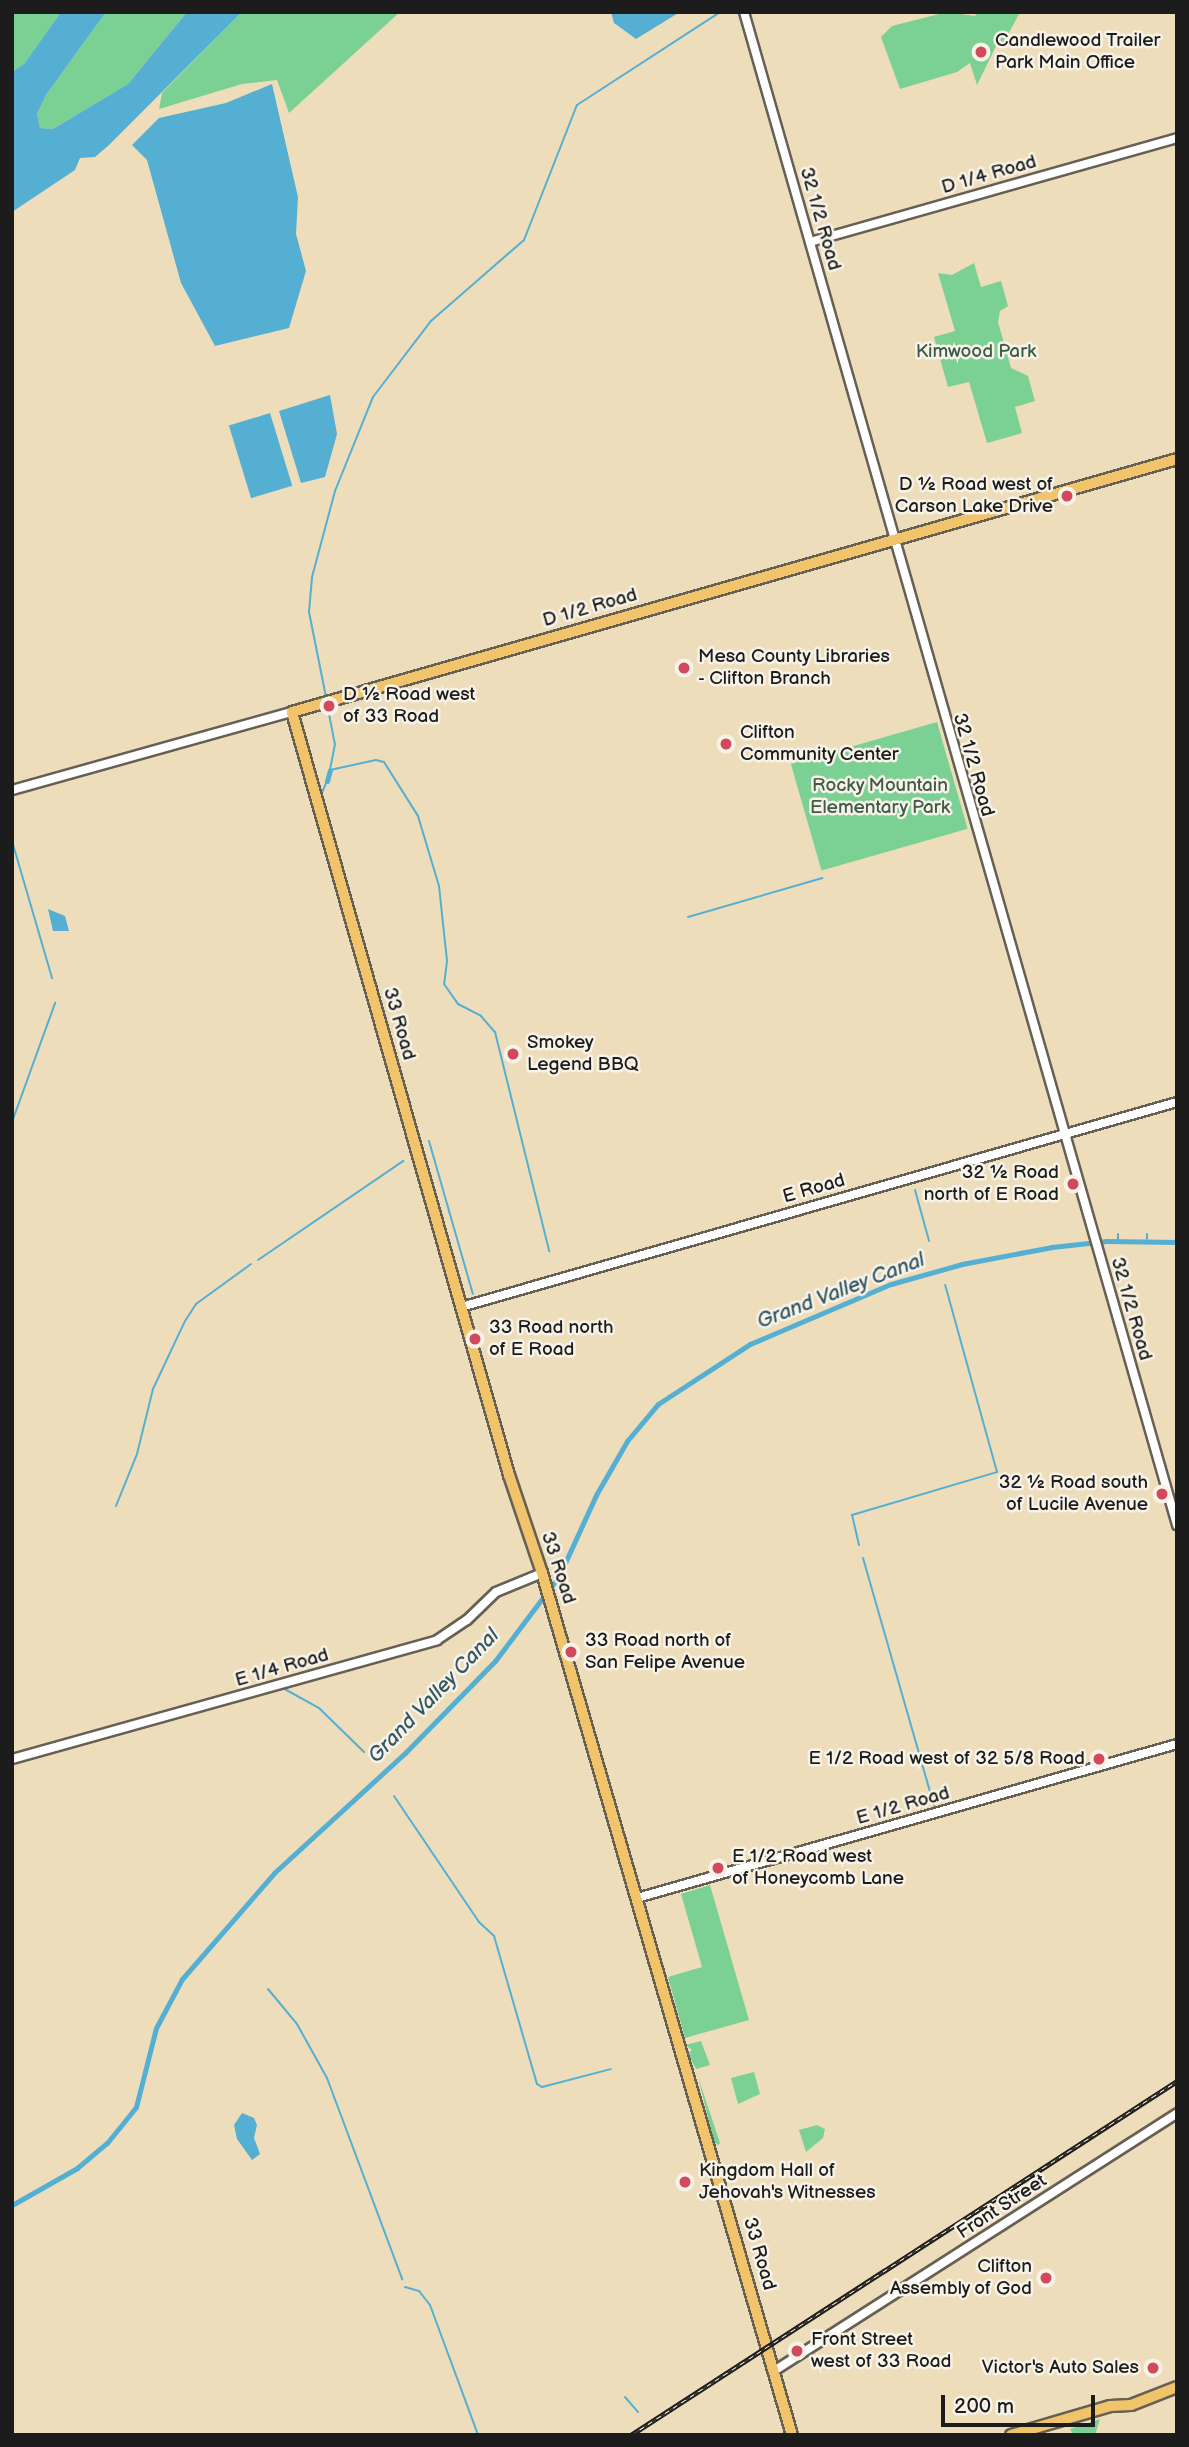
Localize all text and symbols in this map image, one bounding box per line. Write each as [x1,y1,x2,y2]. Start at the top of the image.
place label: Candlewood Trailer Park Main Office [995,30,1161,74]
marker: Candlewood Trailer Park Main Office [973,44,989,60]
street label: D 1/4 Road [939,151,1039,199]
street label: 32 1/2 Road [794,165,846,273]
park label: Kimwood Park [916,341,1036,363]
place label: D ½ Road west of Carson Lake Drive [895,474,1053,518]
marker: D ½ Road west of Carson Lake Drive [1059,488,1075,504]
street label: D 1/2 Road [540,584,640,632]
place label: Mesa County Libraries - Clifton Branch [698,646,891,690]
marker: Mesa County Libraries - Clifton Branch [676,660,692,676]
place label: D ½ Road west of 33 Road [343,684,475,728]
marker: D ½ Road west of 33 Road [321,698,337,714]
street label: 32 1/2 Road [947,711,999,819]
place label: Clifton Community Center [740,722,900,766]
marker: Clifton Community Center [718,736,734,752]
park label: Rocky Mountain Elementary Park [809,775,951,819]
street label: 33 Road [378,985,420,1063]
place label: Smokey Legend BBQ [527,1032,638,1076]
marker: Smokey Legend BBQ [505,1046,521,1062]
place label: 32 ½ Road north of E Road [924,1162,1059,1206]
street label: E Road [780,1169,848,1209]
marker: 32 ½ Road north of E Road [1065,1176,1081,1192]
water label: Grand Valley Canal [753,1247,929,1335]
street label: 32 1/2 Road [1105,1255,1157,1363]
place label: 33 Road north of E Road [489,1317,613,1361]
marker: 33 Road north of E Road [467,1331,483,1347]
place label: 32 ½ Road south of Lucile Avenue [999,1472,1148,1516]
marker: 32 ½ Road south of Lucile Avenue [1154,1486,1170,1502]
street label: 33 Road [536,1529,580,1607]
water label: Grand Valley Canal [363,1623,505,1769]
place label: 33 Road north of San Felipe Avenue [585,1630,745,1674]
street label: E 1/4 Road [233,1644,331,1692]
marker: 33 Road north of San Felipe Avenue [563,1644,579,1660]
place label: E 1/2 Road west of 32 5/8 Road [808,1748,1085,1770]
marker: E 1/2 Road west of 32 5/8 Road [1091,1751,1107,1767]
street label: E 1/2 Road [854,1782,952,1830]
place label: E 1/2 Road west of Honeycomb Lane [732,1846,904,1890]
marker: E 1/2 Road west of Honeycomb Lane [710,1860,726,1876]
place label: Kingdom Hall of Jehovah's Witnesses [699,2160,876,2204]
street label: Front Street [953,2170,1051,2244]
marker: Kingdom Hall of Jehovah's Witnesses [677,2174,693,2190]
street label: 33 Road [738,2215,780,2293]
place label: Clifton Assembly of God [889,2256,1032,2300]
marker: Clifton Assembly of God [1038,2270,1054,2286]
place label: Front Street west of 33 Road [811,2329,951,2373]
marker: Front Street west of 33 Road [789,2343,805,2359]
place label: Victor's Auto Sales [981,2357,1139,2379]
marker: Victor's Auto Sales [1145,2360,1161,2376]
scale bar [944,2380,1098,2424]
text: 200 m [954,2394,1014,2419]

